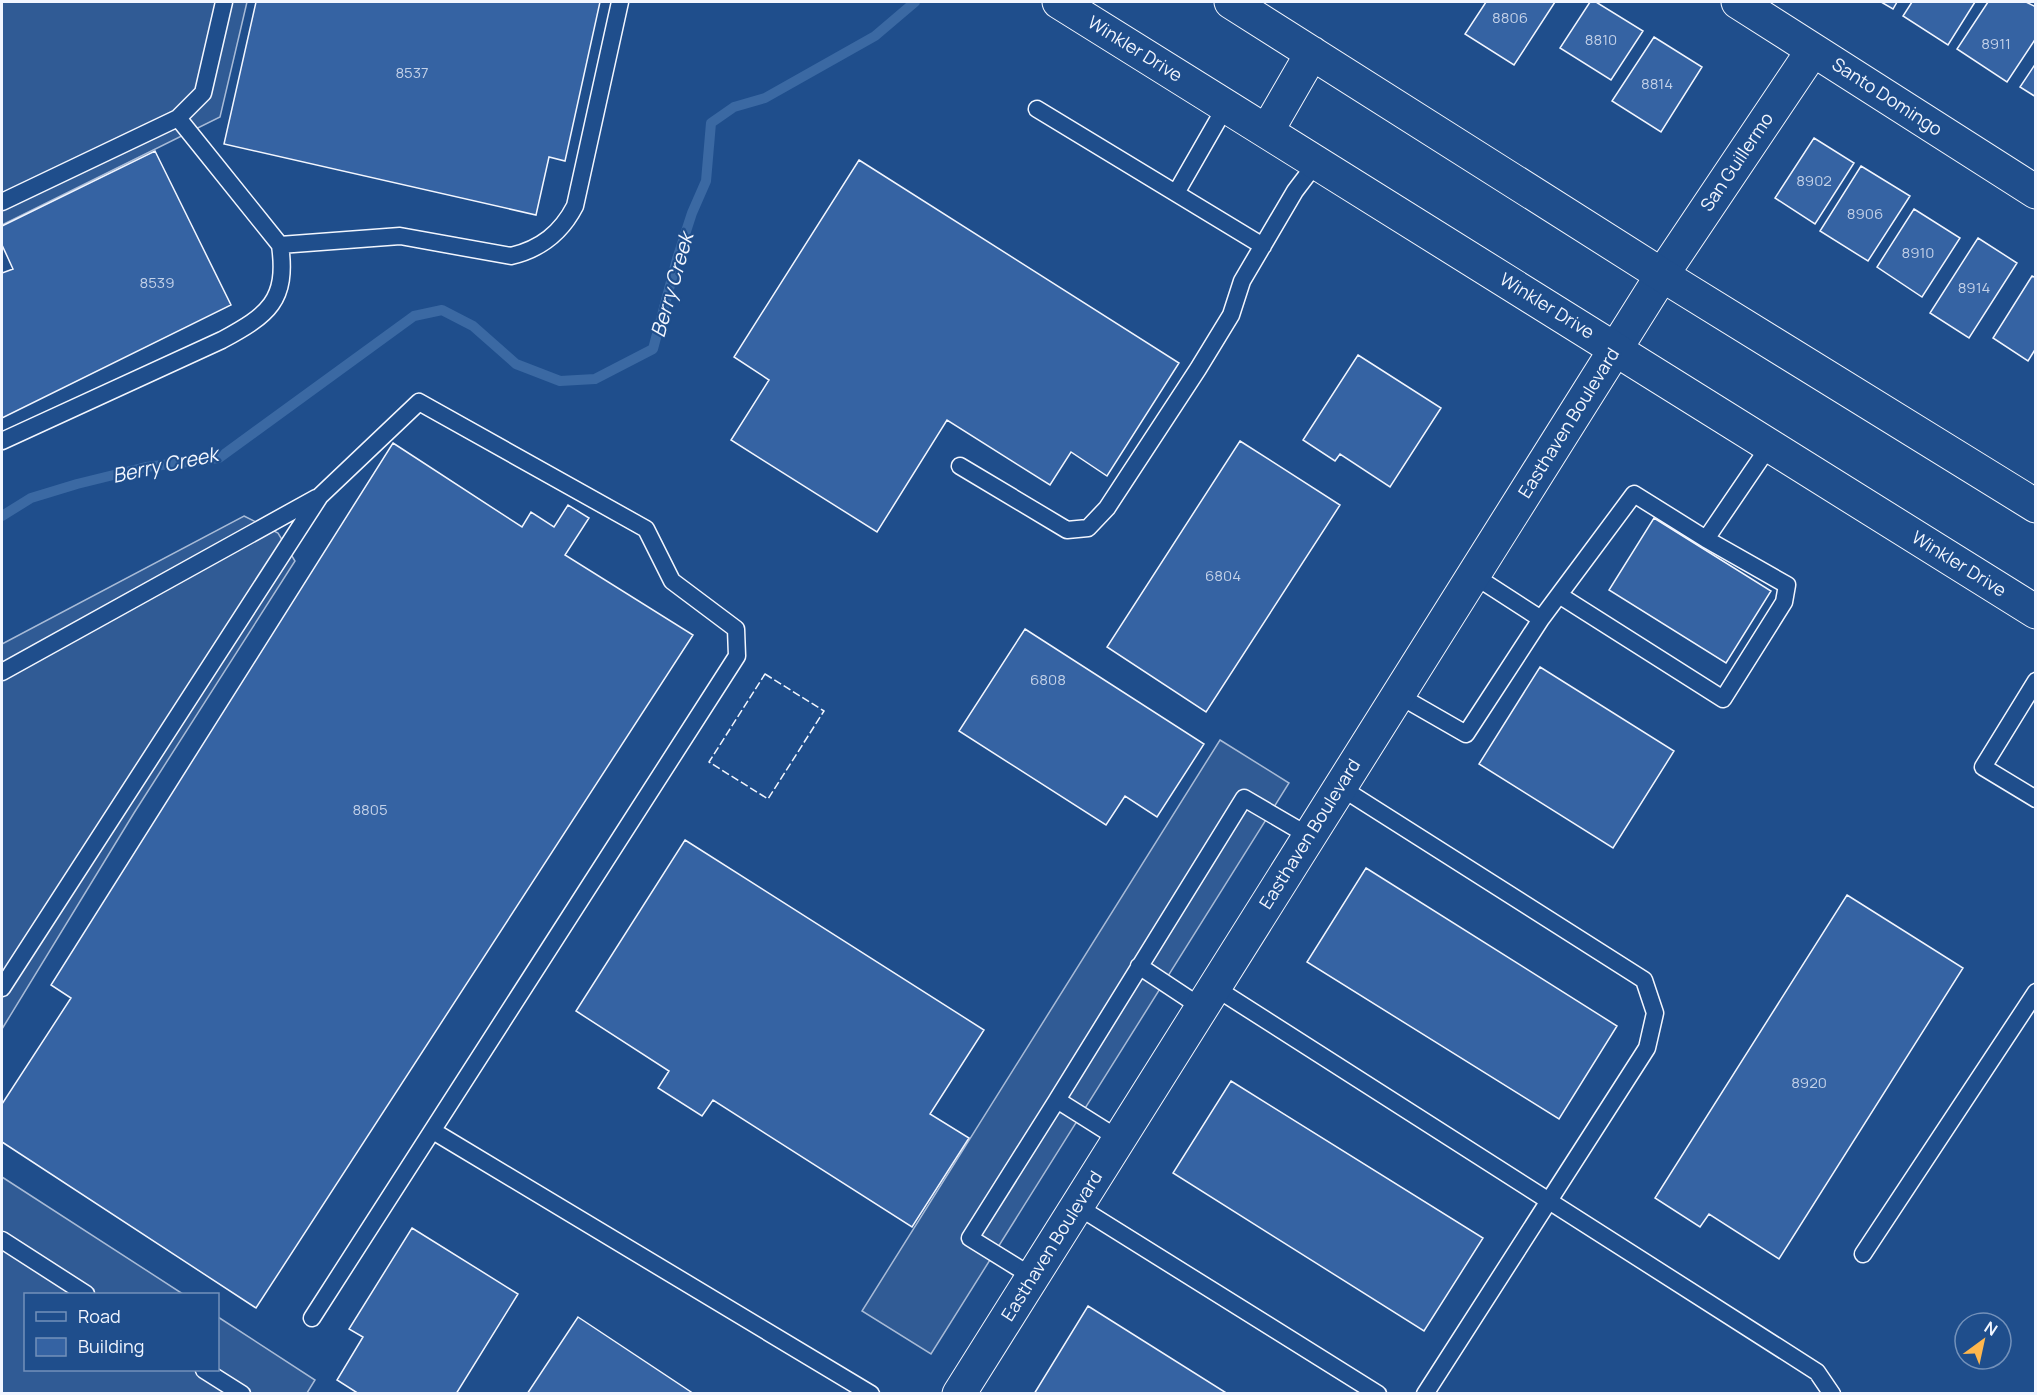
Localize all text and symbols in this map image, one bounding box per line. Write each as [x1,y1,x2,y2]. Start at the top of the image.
house number: 8806 [1492,7,1528,28]
street label: Winkler Drive [1084,10,1187,87]
house number: 8810 [1585,29,1617,50]
house number: 8911 [1981,33,2011,54]
street label: Santo Domingo [1828,51,1947,141]
house number: 8537 [395,62,429,83]
house number: 8814 [1641,73,1673,94]
street label: San Guillermo [1694,107,1778,216]
house number: 8902 [1796,170,1832,191]
house number: 8906 [1847,203,1883,224]
water label: Berry Creek [644,227,700,340]
house number: 8910 [1901,242,1935,263]
street label: Winkler Drive [1496,267,1599,344]
house number: 8539 [140,272,174,293]
house number: 8914 [1958,277,1991,298]
street label: Easthaven Boulevard [1512,343,1624,502]
water label: Berry Creek [110,440,223,489]
street label: Winkler Drive [1908,525,2011,602]
house number: 6804 [1205,565,1241,586]
house number: 6808 [1030,669,1066,690]
street label: Easthaven Boulevard [1253,754,1365,913]
house number: 8805 [352,799,388,820]
house number: 8920 [1791,1072,1827,1093]
street label: Easthaven Boulevard [995,1166,1107,1325]
legend [24,1293,219,1371]
text: Road [78,1304,121,1328]
north arrow [1953,1311,2013,1371]
text: N [1980,1316,2002,1341]
text: Building [78,1334,144,1358]

